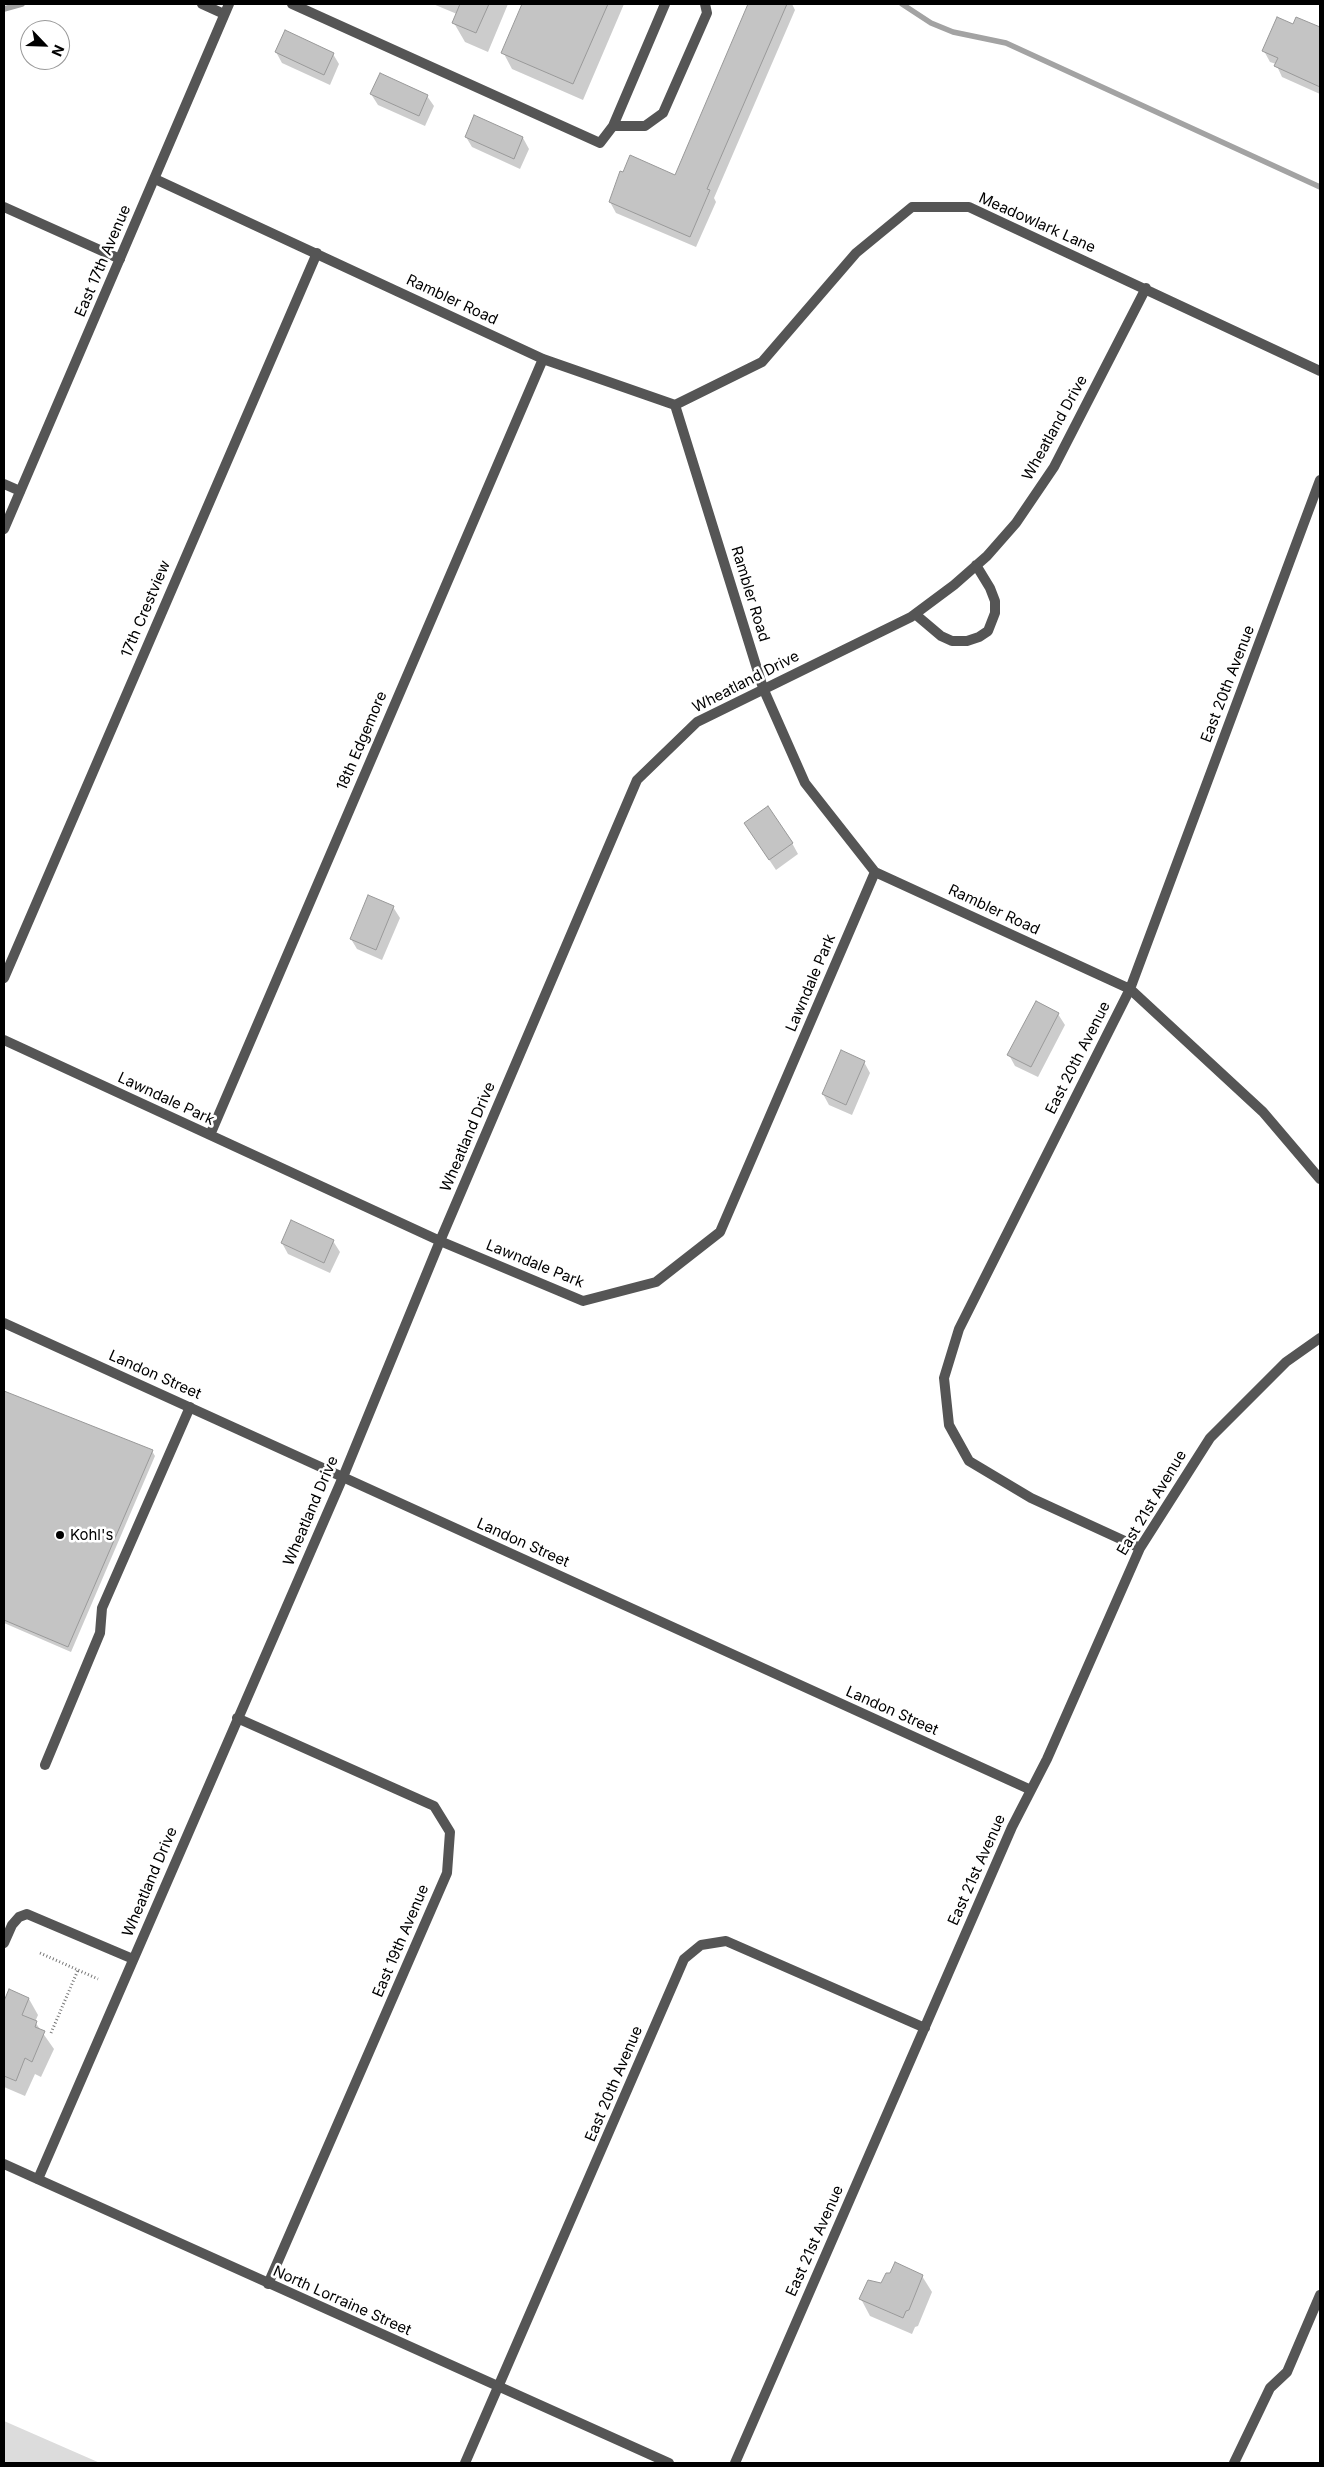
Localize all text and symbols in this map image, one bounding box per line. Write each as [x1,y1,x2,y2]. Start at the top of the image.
north arrow [20,20,70,70]
text: N [48,43,68,59]
street label: Meadowlark Lane [976,189,1098,257]
street label: East 17th Avenue [71,202,135,320]
street label: Rambler Road [403,271,501,329]
street label: Wheatland Drive [1019,372,1091,484]
street label: Rambler Road [727,544,773,644]
street label: 17th Crestview [117,558,175,660]
street label: East 20th Avenue [1197,623,1259,745]
street label: Wheatland Drive [690,647,802,717]
street label: 18th Edgemore [333,689,391,793]
street label: Rambler Road [945,881,1043,939]
street label: Lawndale Park [782,931,840,1035]
street label: East 20th Avenue [1042,999,1114,1117]
street label: Lawndale Park [115,1069,217,1129]
street label: Wheatland Drive [437,1079,499,1195]
street label: Lawndale Park [483,1236,587,1292]
street label: Landon Street [106,1347,204,1403]
street label: East 21st Avenue [1114,1447,1190,1559]
street label: Wheatland Drive [280,1453,342,1569]
street label: Landon Street [474,1515,572,1571]
place label: Kohl's [70,1526,113,1544]
marker: Kohl's [54,1529,66,1541]
street label: Landon Street [843,1683,941,1739]
street label: East 21st Avenue [944,1812,1010,1928]
street label: Wheatland Drive [119,1824,181,1940]
street label: East 19th Avenue [369,1882,433,2000]
street label: East 20th Avenue [581,2023,647,2145]
street label: East 21st Avenue [782,2183,848,2299]
street label: North Lorraine Street [270,2262,414,2340]

